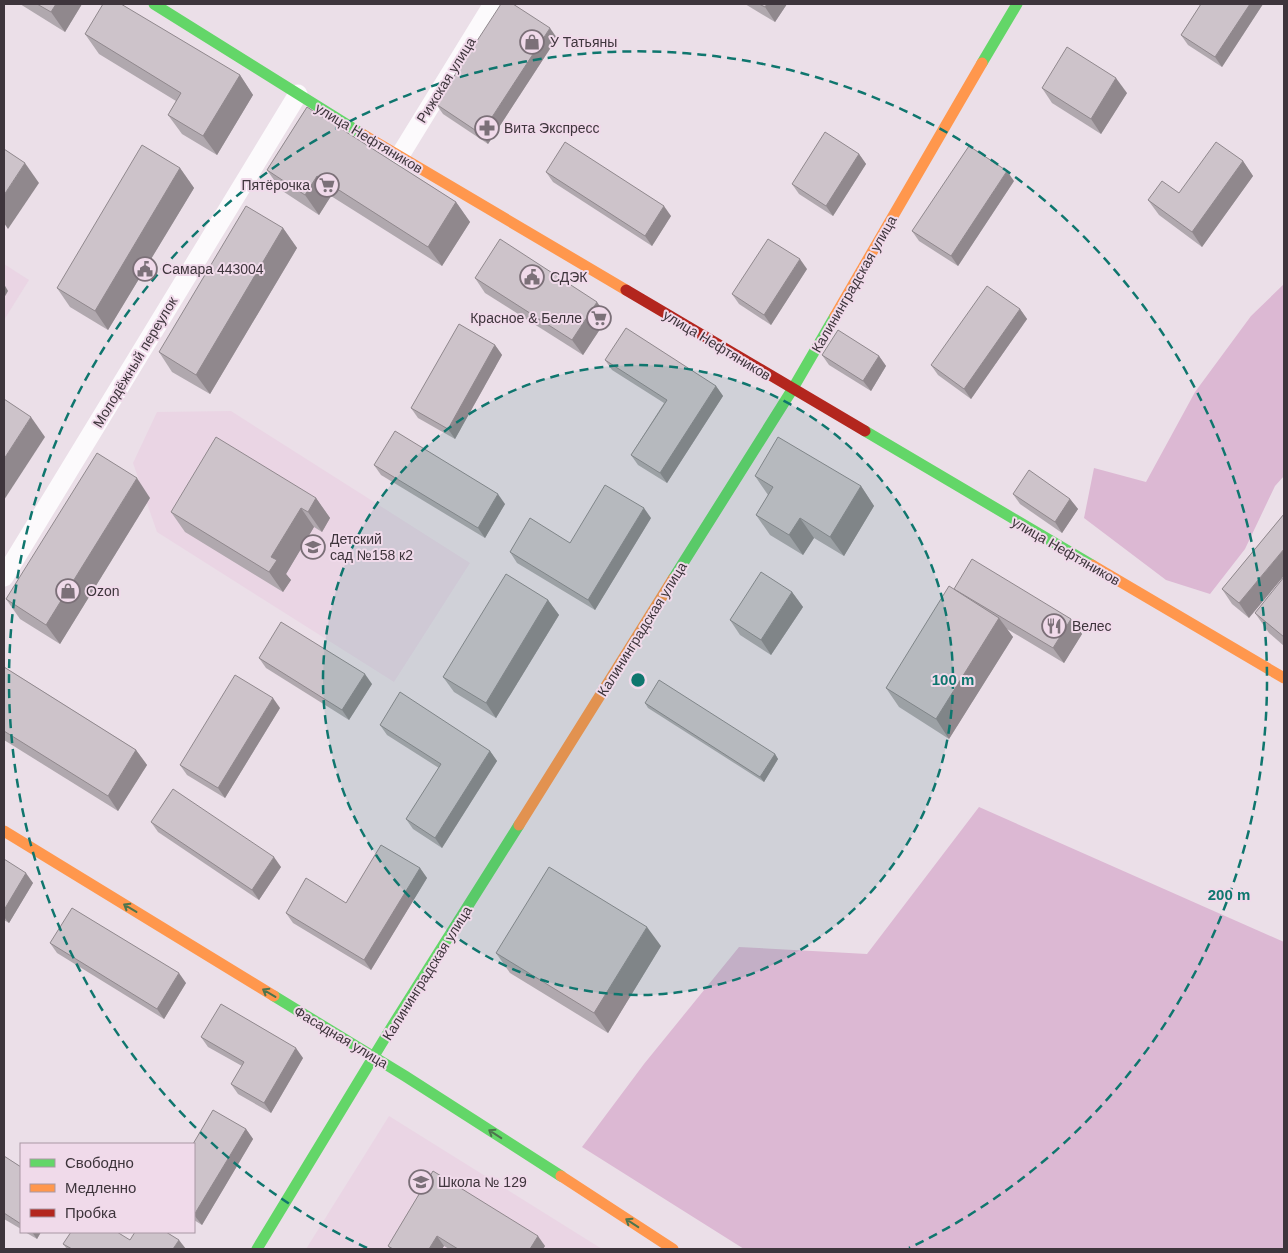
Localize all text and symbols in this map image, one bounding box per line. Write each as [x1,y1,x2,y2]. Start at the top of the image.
shop icon: У Татьяны [519,29,545,55]
street label: Рижская улица [413,34,479,126]
place label: У Татьяны [550,34,617,50]
street label: улица Нефтяников [312,100,426,176]
pharmacy icon: Вита Экспресс [474,115,500,141]
place label: Вита Экспресс [504,120,600,136]
supermarket icon: Пятёрочка [314,172,340,198]
place label: Пятёрочка [241,177,310,193]
street label: Калининградская улица [808,213,900,355]
public building icon: Самара 443004 [132,256,158,282]
place label: Самара 443004 [162,261,264,277]
public building icon: СДЭК [519,264,545,290]
place label: СДЭК [550,269,588,285]
street label: Молодёжный переулок [90,293,181,430]
supermarket icon: Красное & Белле [586,305,612,331]
street label: улица Нефтяников [660,307,774,383]
place label: Красное & Белле [470,310,582,326]
street label: улица Нефтяников [1009,513,1123,589]
place label: Детский сад №158 к2 [330,531,413,563]
school or university icon: Детский сад №158 к2 [300,534,326,560]
street label: Калининградская улица [594,559,690,699]
shop icon: Ozon [55,578,81,604]
place label: Ozon [86,583,119,599]
restaurant icon: Велес [1041,613,1067,639]
place label: Велес [1072,618,1112,634]
centre of rings [629,671,647,689]
text: 100 m [932,671,974,688]
text: 200 m [1208,886,1250,903]
one-way arrow [123,903,137,913]
street label: Калининградская улица [379,903,475,1043]
one-way arrow [262,987,276,997]
street label: Фасадная улица [291,1003,391,1071]
one-way arrow [489,1129,503,1139]
legend [20,1143,195,1233]
text: Свободно [65,1154,134,1171]
school or university icon: Школа № 129 [408,1169,434,1195]
place label: Школа № 129 [438,1174,527,1190]
text: Медленно [65,1179,136,1196]
text: Пробка [65,1204,117,1221]
one-way arrow [625,1218,639,1228]

